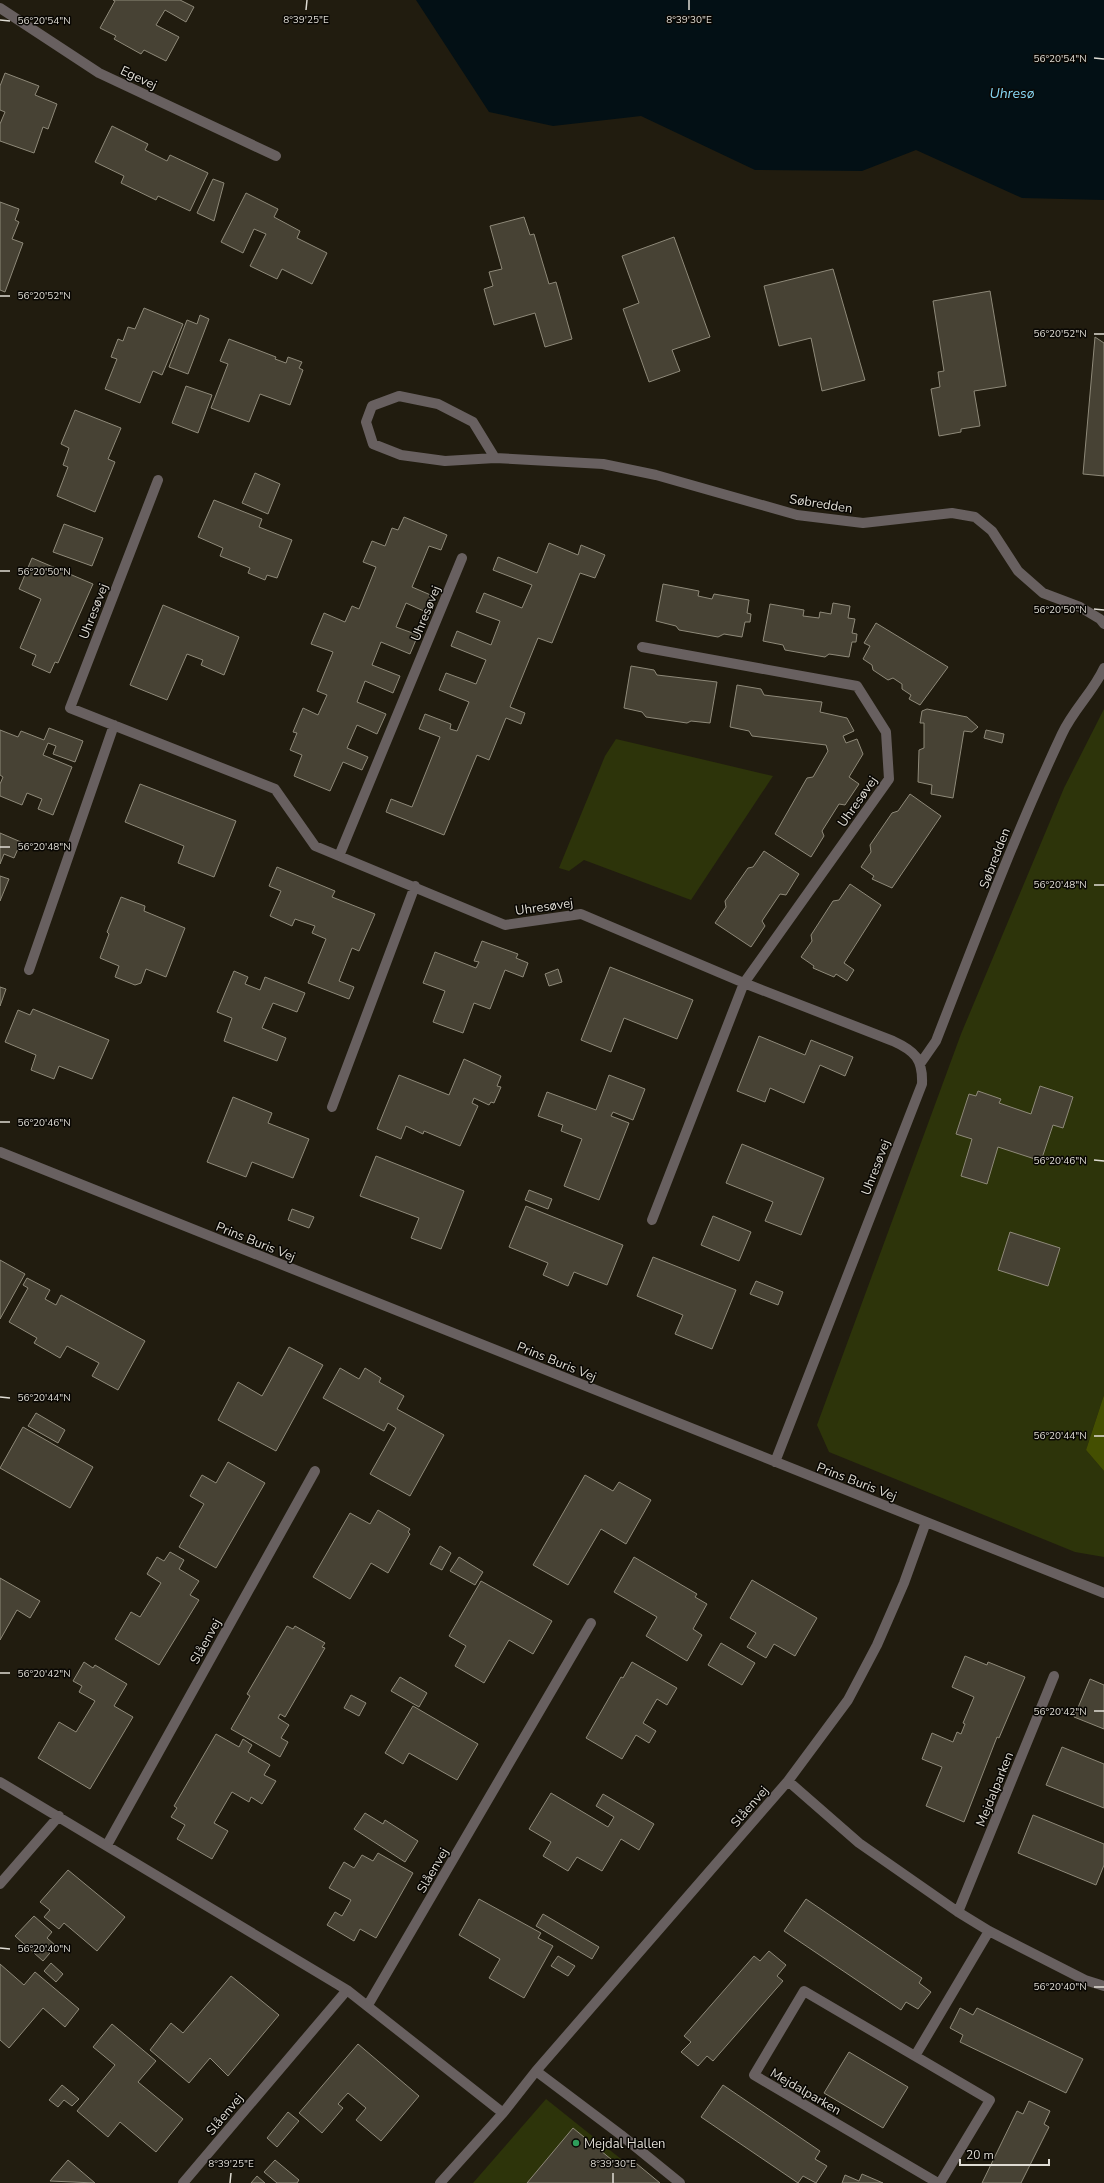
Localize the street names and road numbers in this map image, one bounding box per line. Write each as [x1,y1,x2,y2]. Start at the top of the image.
street label: Egevej [117,62,160,94]
street label: Søbredden [788,490,854,518]
street label: Uhresøvej [75,581,113,642]
street label: Uhresøvej [407,583,445,644]
street label: Uhresøvej [834,773,882,831]
street label: Søbredden [975,825,1015,891]
street label: Uhresøvej [514,894,574,920]
street label: Uhresøvej [857,1137,895,1198]
street label: Prins Buris Vej [213,1218,298,1266]
street label: Prins Buris Vej [514,1338,599,1386]
street label: Prins Buris Vej [814,1458,899,1505]
street label: Slåenvej [186,1615,226,1668]
street label: Mejdalparken [972,1749,1018,1829]
street label: Slåenvej [727,1782,773,1831]
street label: Slåenvej [413,1845,453,1896]
street label: Mejdalparken [767,2064,844,2119]
street label: Slåenvej [202,2090,248,2139]

